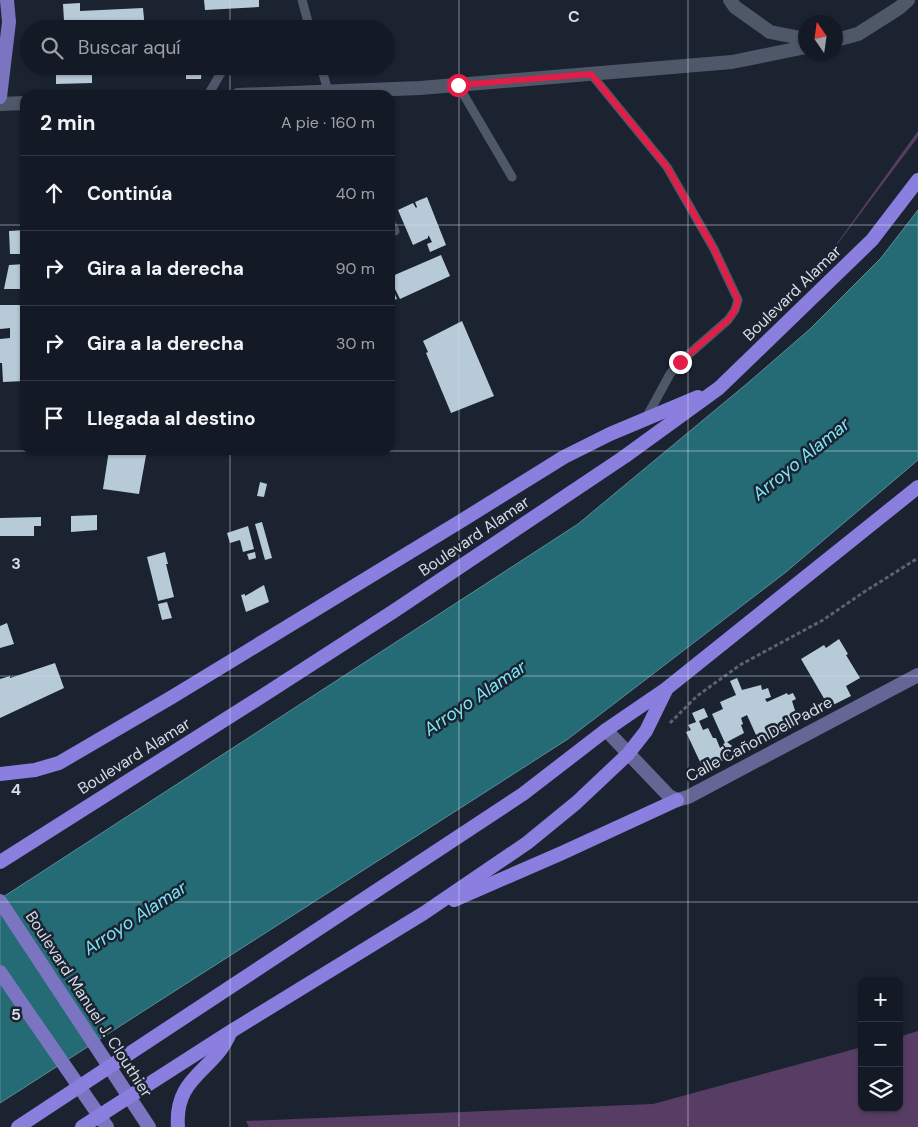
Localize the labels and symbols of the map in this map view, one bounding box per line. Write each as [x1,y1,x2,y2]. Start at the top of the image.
text: C [568,6,580,27]
north arrow [798,15,843,60]
route start [447,74,470,97]
street label: Boulevard Alamar [738,241,846,345]
route end [669,351,692,374]
water label: Arroyo Alamar [746,411,856,506]
street label: Boulevard Alamar [415,491,533,581]
text: 3 [11,553,21,574]
water label: Arroyo Alamar [418,654,532,742]
street label: Calle Cañon Del Padre [682,691,836,787]
street label: Boulevard Alamar [74,713,194,799]
text: 4 [11,779,21,800]
water label: Arroyo Alamar [78,875,193,961]
street label: Boulevard Manuel J. Clouthier [21,907,157,1101]
text: 5 [11,1004,21,1025]

